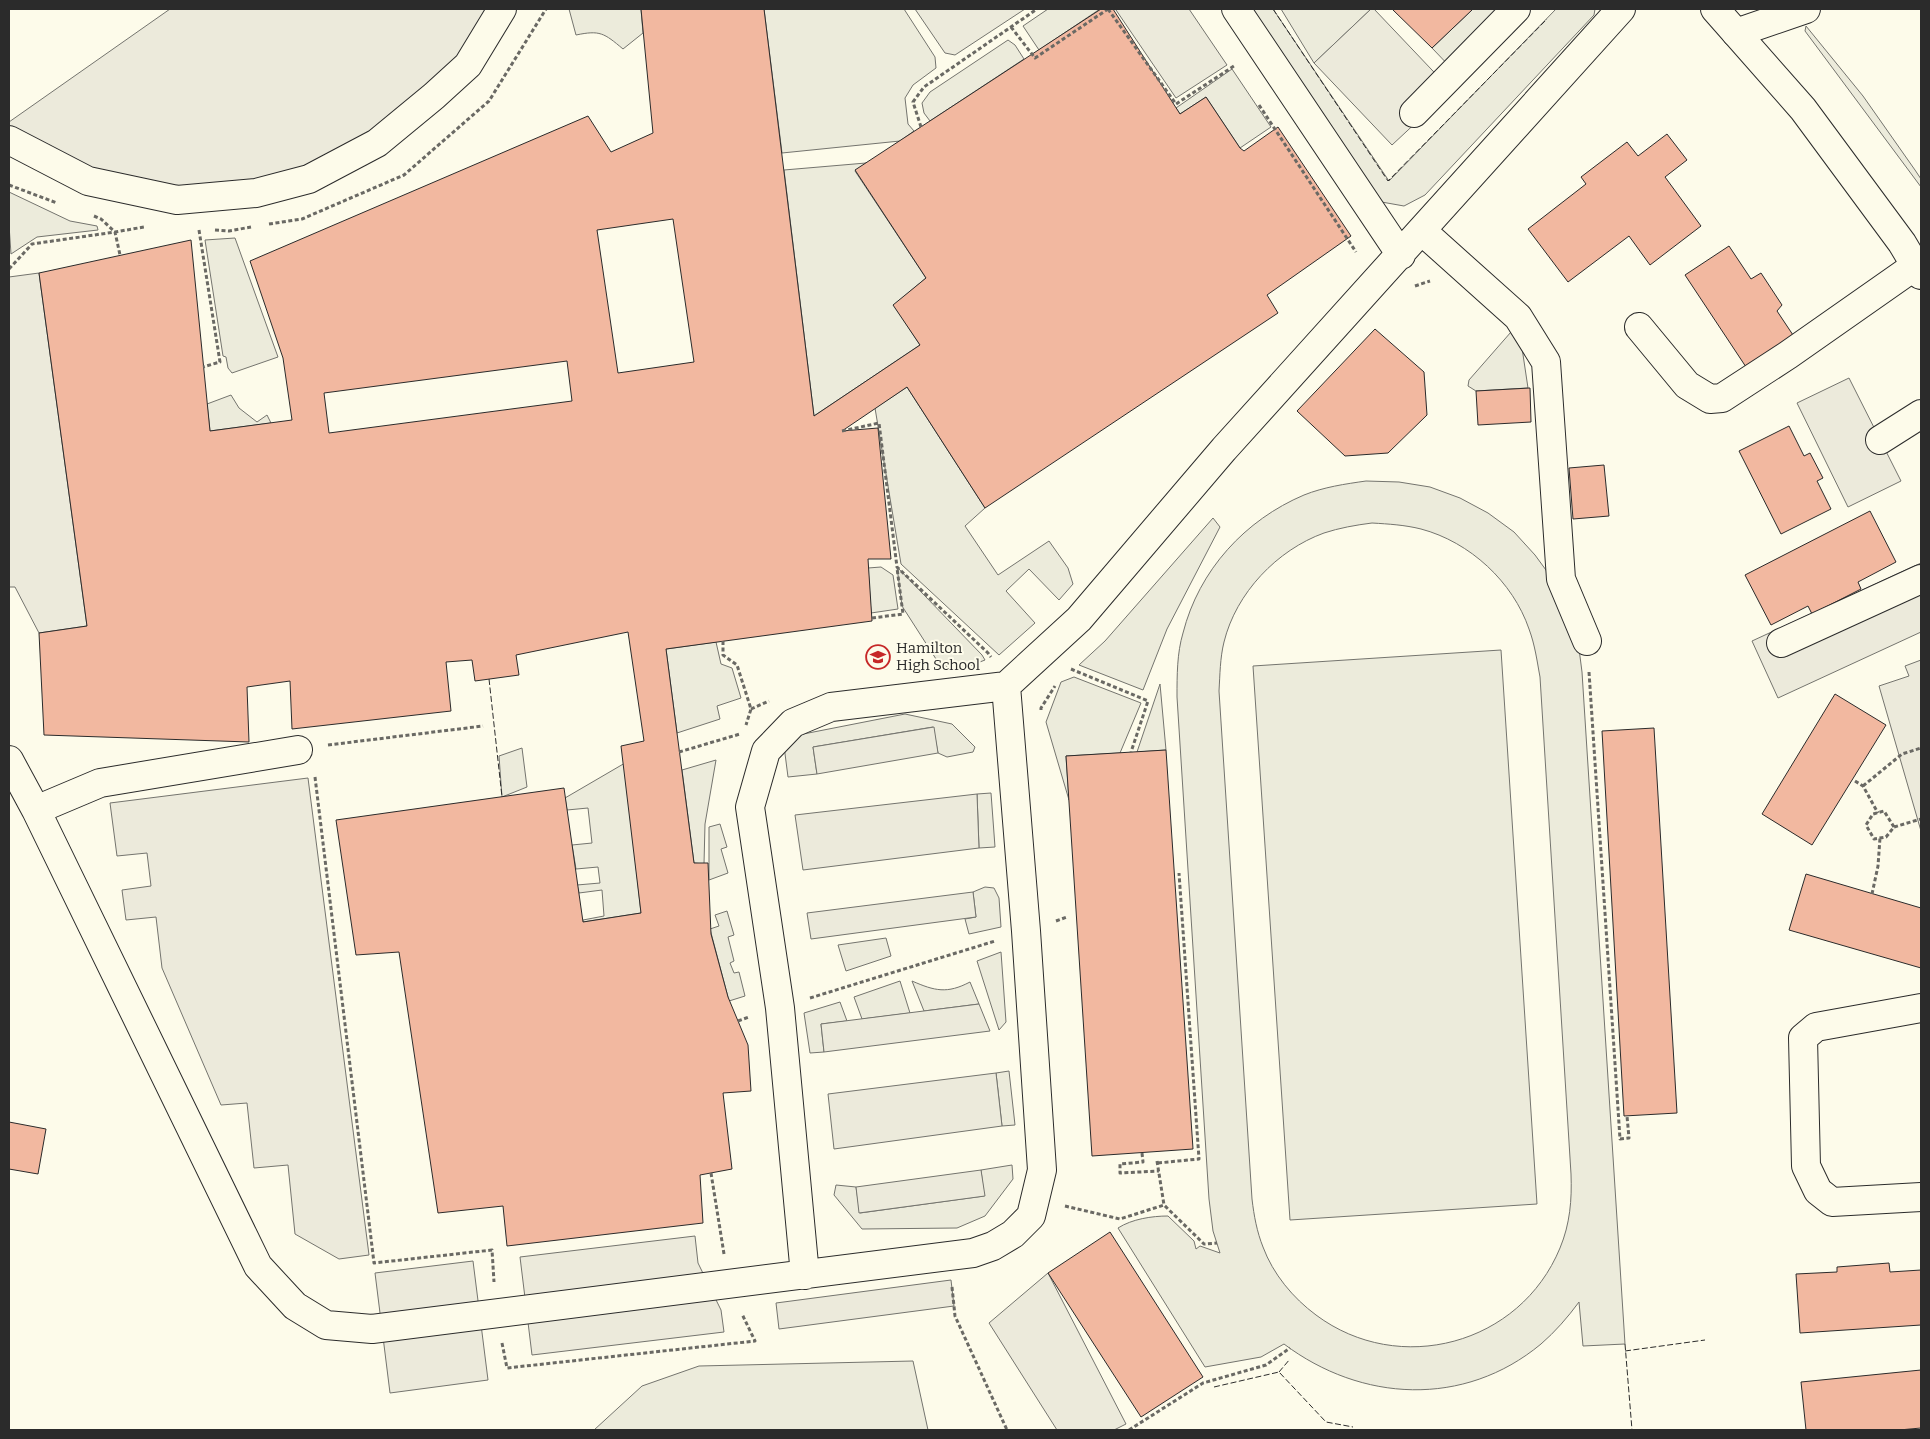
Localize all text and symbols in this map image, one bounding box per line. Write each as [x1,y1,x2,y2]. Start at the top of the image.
place label: Hamilton High School [896,639,980,674]
school or university icon: Hamilton High School [865,644,891,670]

